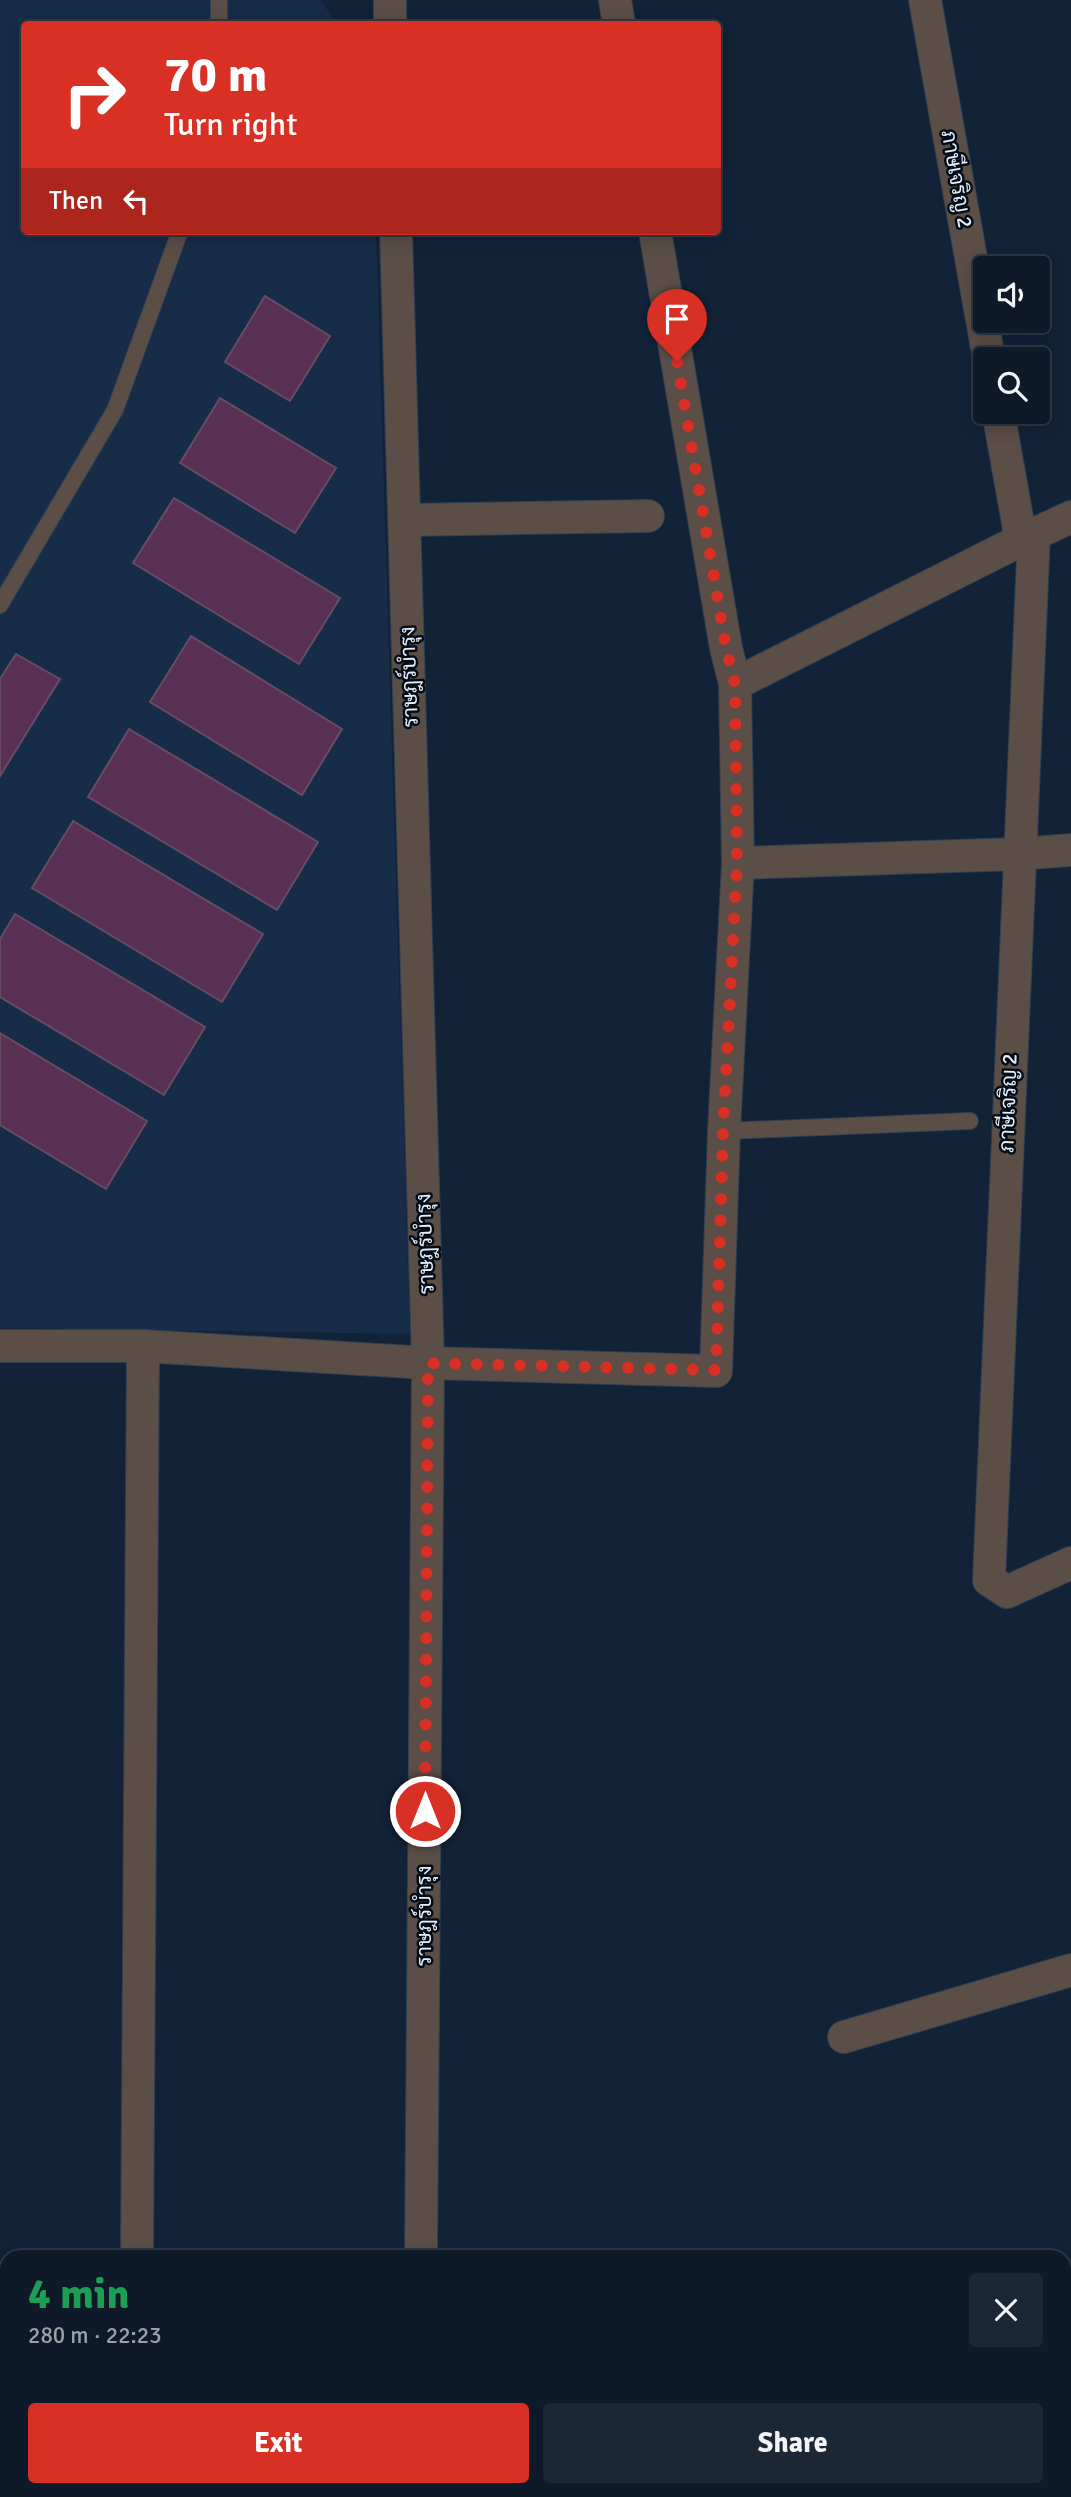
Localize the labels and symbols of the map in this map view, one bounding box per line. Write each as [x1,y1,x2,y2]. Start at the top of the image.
street label: ภาษีเจริญ 2 [936,128,978,230]
pin [647,289,707,361]
street label: ราษฎร์บำรุง [393,626,425,728]
street label: ภาษีเจริญ 2 [993,1053,1023,1153]
street label: ราษฎร์บำรุง [409,1193,441,1295]
position arrow [388,1774,462,1848]
street label: ราษฎร์บำรุง [410,1865,438,1967]

